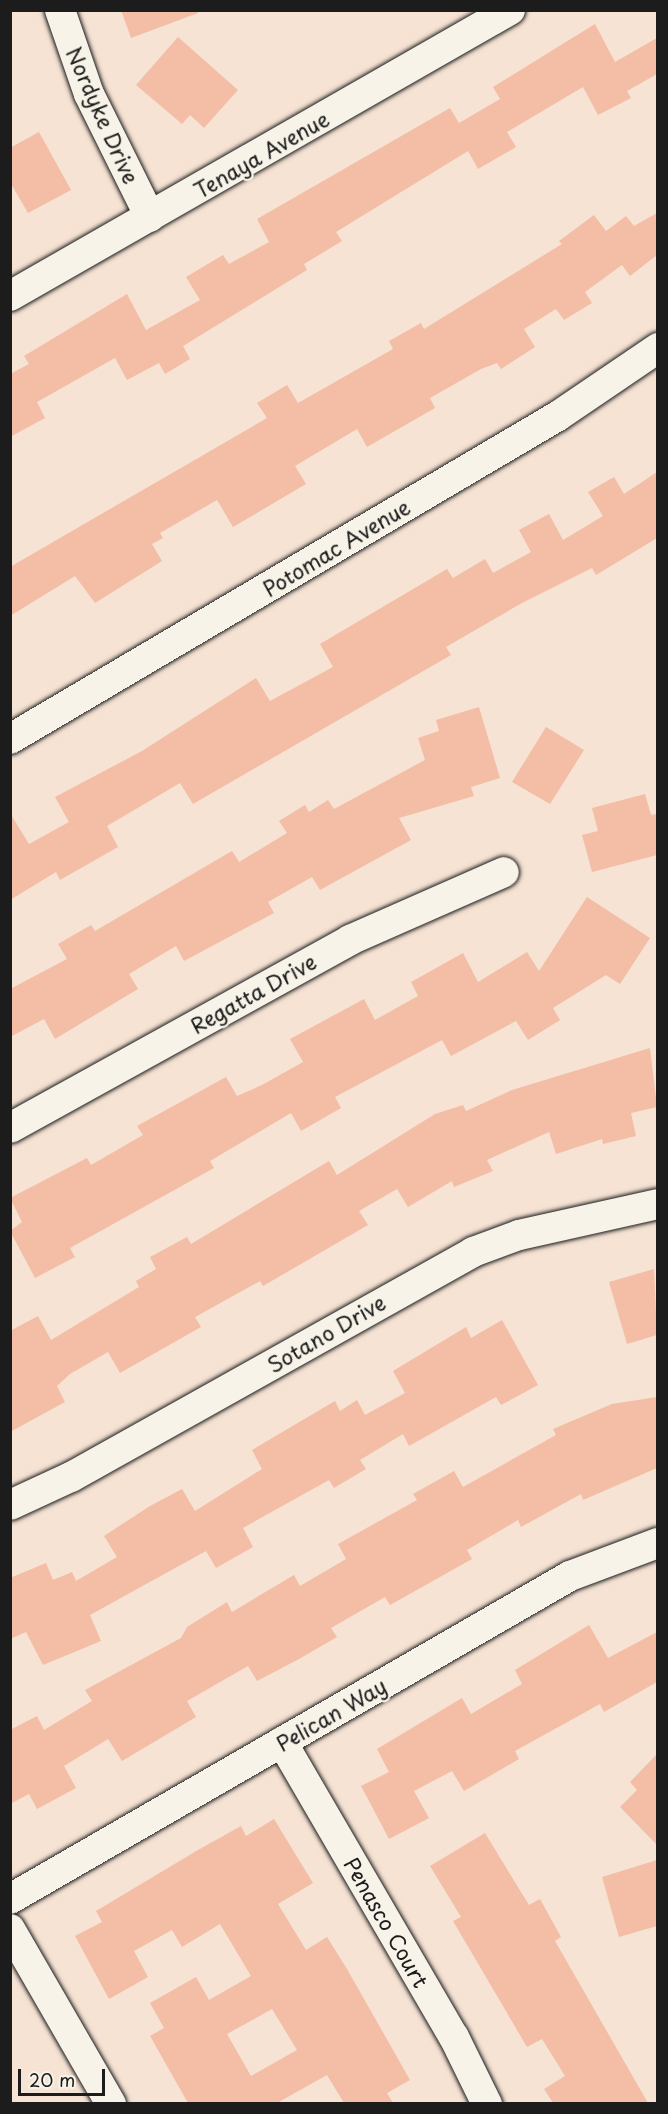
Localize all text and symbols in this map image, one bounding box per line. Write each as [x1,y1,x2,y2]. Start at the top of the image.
street label: Nordyke Drive [62,43,144,187]
street label: Tenaya Avenue [189,105,333,203]
street label: Potomac Avenue [259,494,413,600]
street label: Regatta Drive [186,948,320,1038]
street label: Sotano Drive [262,1289,390,1377]
street label: Pelican Way [271,1672,391,1756]
street label: Penasco Court [340,1853,434,1991]
scale bar [21,2057,108,2095]
text: 20 m [29,2066,75,2093]

